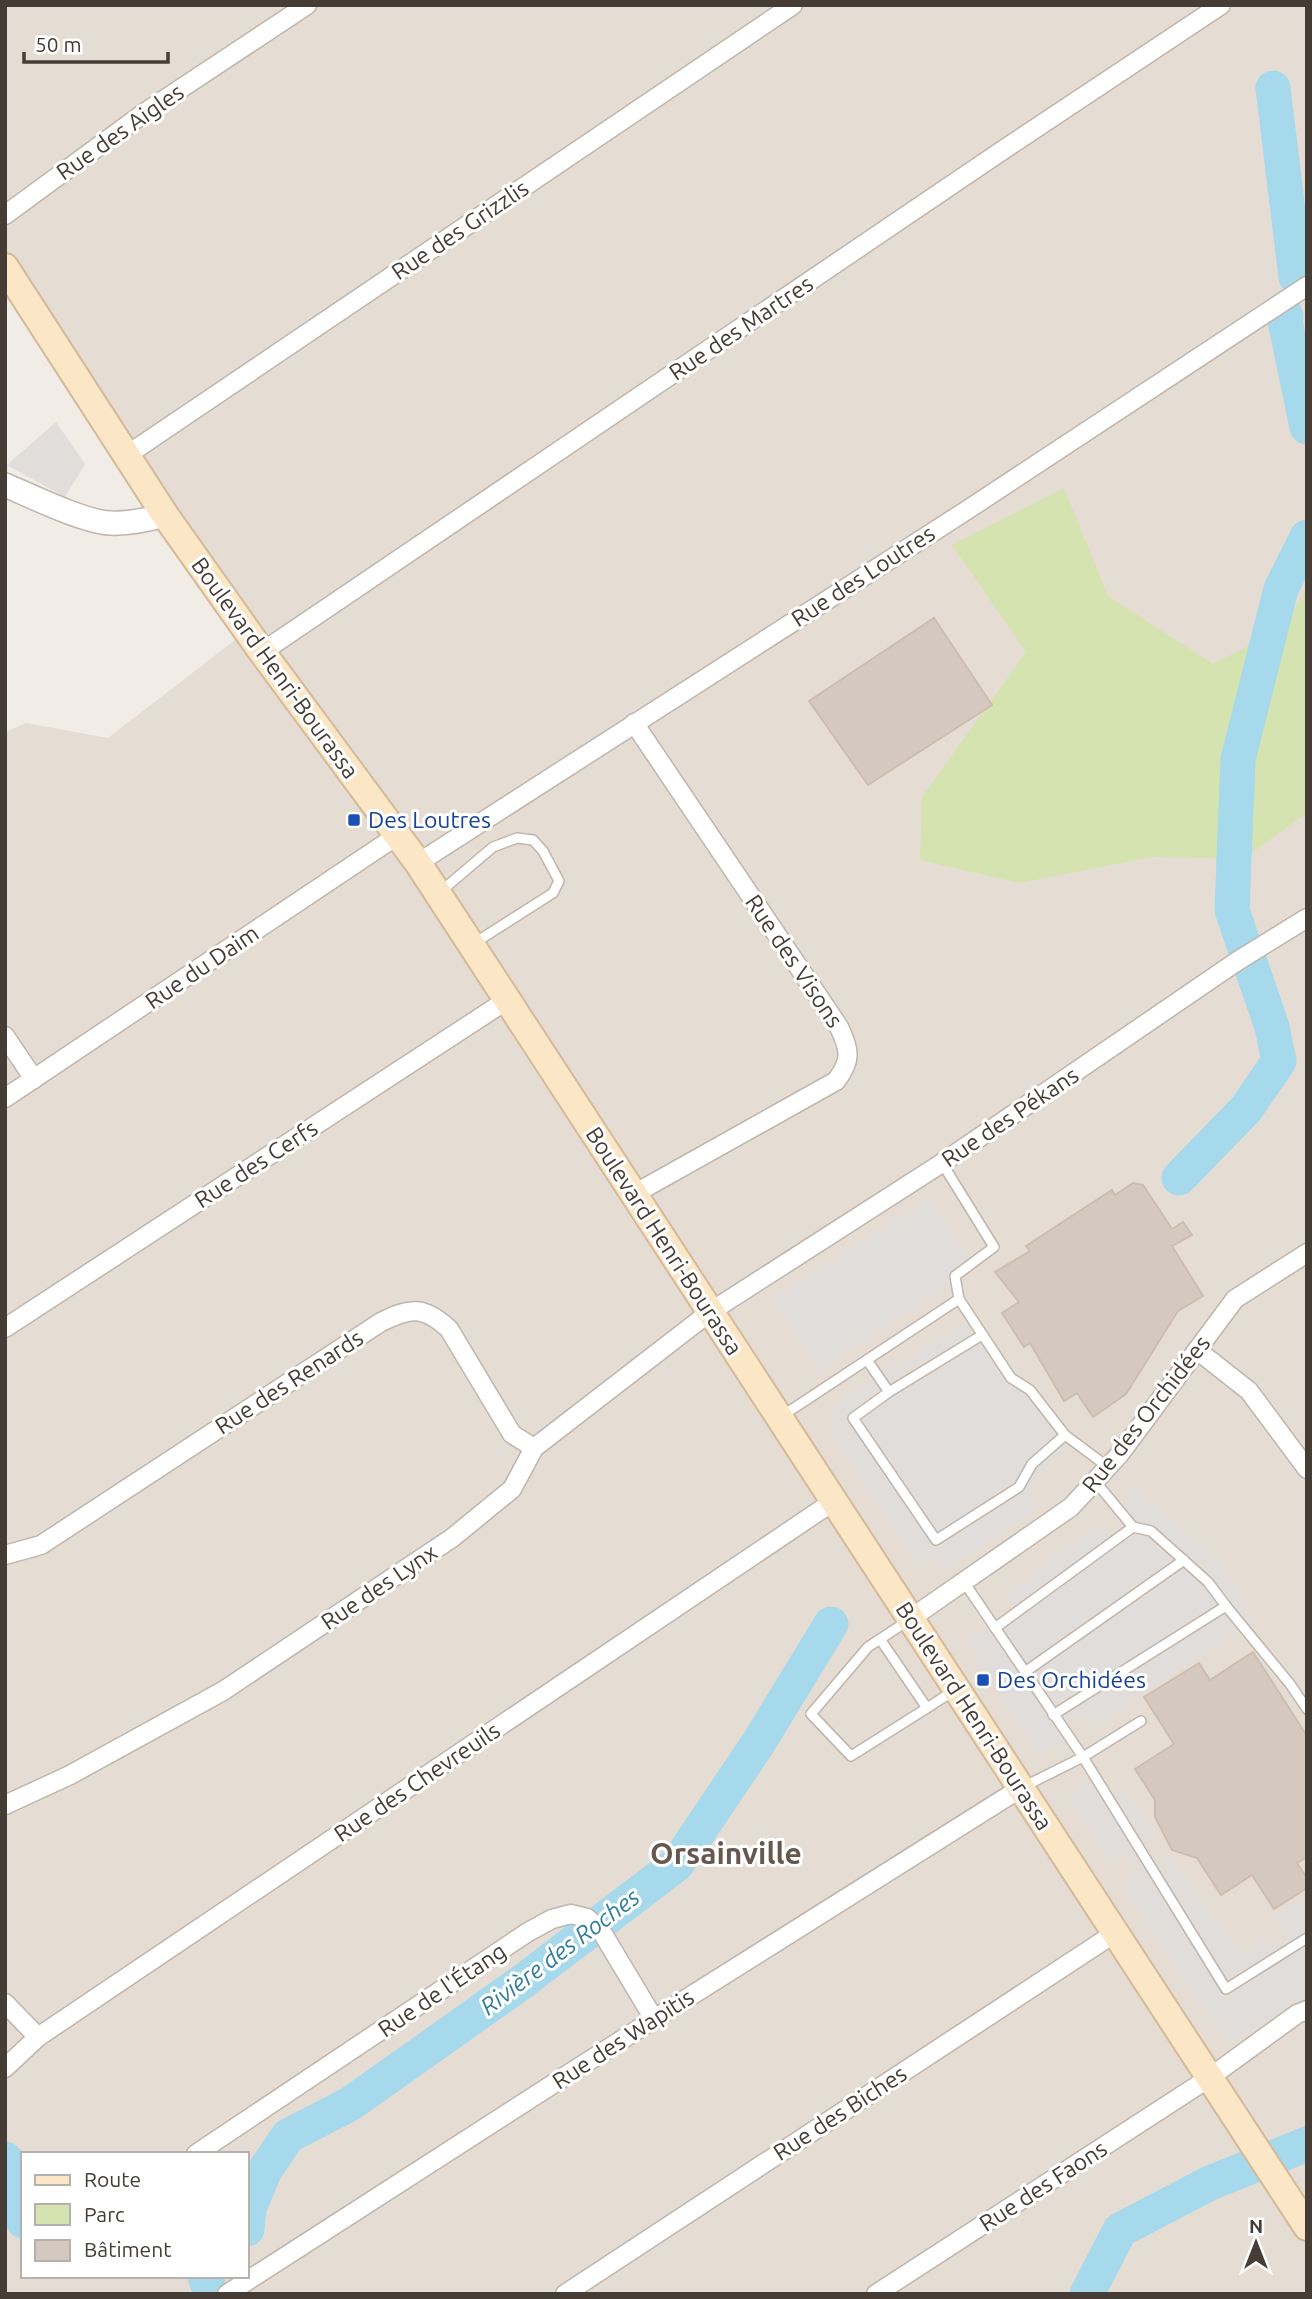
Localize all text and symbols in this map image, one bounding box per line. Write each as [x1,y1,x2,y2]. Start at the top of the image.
scale bar [24,21,168,65]
text: 50 m [35,32,82,56]
street label: Rue des Aigles [51,79,188,185]
street label: Rue des Grizzlis [387,175,533,284]
street label: Rue des Martres [664,270,817,385]
street label: Rue des Loutres [787,520,939,631]
street label: Boulevard Henri-Bourassa [187,552,364,783]
place label: Des Loutres [368,807,491,832]
marker: Des Loutres [346,812,362,828]
street label: Rue des Visons [741,890,848,1032]
street label: Rue du Daim [141,920,263,1014]
street label: Rue des Pékans [937,1062,1083,1172]
street label: Rue des Cerfs [190,1115,322,1212]
street label: Boulevard Henri-Bourassa [581,1122,748,1359]
street label: Rue des Renards [210,1325,367,1439]
street label: Rue des Orchidées [1077,1330,1214,1497]
street label: Rue des Lynx [316,1539,442,1634]
street label: Boulevard Henri-Bourassa [891,1597,1058,1834]
place label: Des Orchidées [997,1667,1146,1692]
marker: Des Orchidées [975,1672,991,1688]
street label: Rue des Chevreuils [329,1717,504,1846]
district label: Orsainville [650,1836,802,1870]
water label: Rivière des Roches [475,1883,644,2020]
street label: Rue de l'Étang [373,1937,510,2041]
street label: Rue des Wapitis [548,1984,698,2093]
street label: Rue des Biches [769,2060,911,2165]
street label: Rue des Faons [975,2135,1111,2236]
legend [21,2152,248,2278]
text: Route [84,2167,141,2191]
text: Parc [84,2202,125,2226]
north arrow [1221,2208,1291,2278]
text: N [1249,2215,1263,2237]
text: Bâtiment [84,2237,171,2261]

